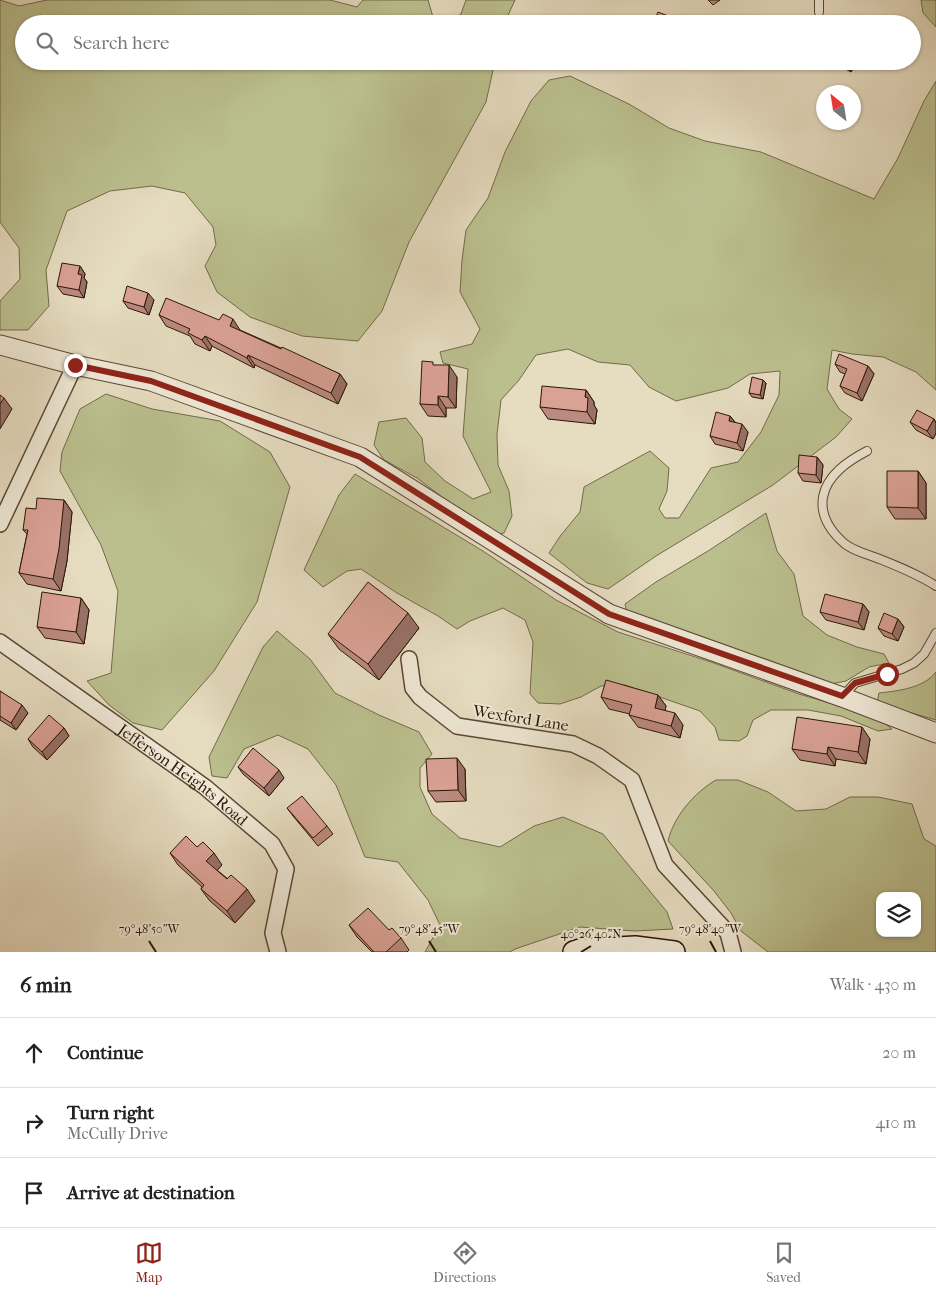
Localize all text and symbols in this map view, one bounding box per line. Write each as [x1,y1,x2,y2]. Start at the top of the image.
search box [15,15,921,70]
icon: search [33,29,61,57]
text: Search here [73,32,169,54]
north arrow [816,85,861,130]
route end [64,354,87,377]
route start [876,663,899,686]
street label: Wexford Lane [471,701,570,735]
street label: Jefferson Heights Road [113,718,252,829]
map controls [876,892,921,937]
button: layers [876,892,921,937]
text: 79°48'50"W [119,922,180,936]
text: 79°48'45"W [399,922,460,936]
text: 79°48'40"W [679,922,742,936]
text: 40°26'40"N [561,927,621,941]
text: 6 min [20,973,72,997]
text: Walk · 430 m [830,975,916,994]
icon: ahead [20,1039,48,1067]
text: Continue [67,1042,143,1064]
text: 20 m [882,1043,916,1062]
text: Turn right [67,1102,154,1124]
icon: right [20,1109,48,1137]
text: 410 m [875,1113,916,1132]
text: McCully Drive [67,1124,168,1143]
icon: arrive [20,1179,48,1207]
text: Arrive at destination [67,1182,235,1204]
tab: Map [135,1239,163,1286]
tab: Directions [433,1239,496,1286]
tab: Saved [766,1239,801,1286]

